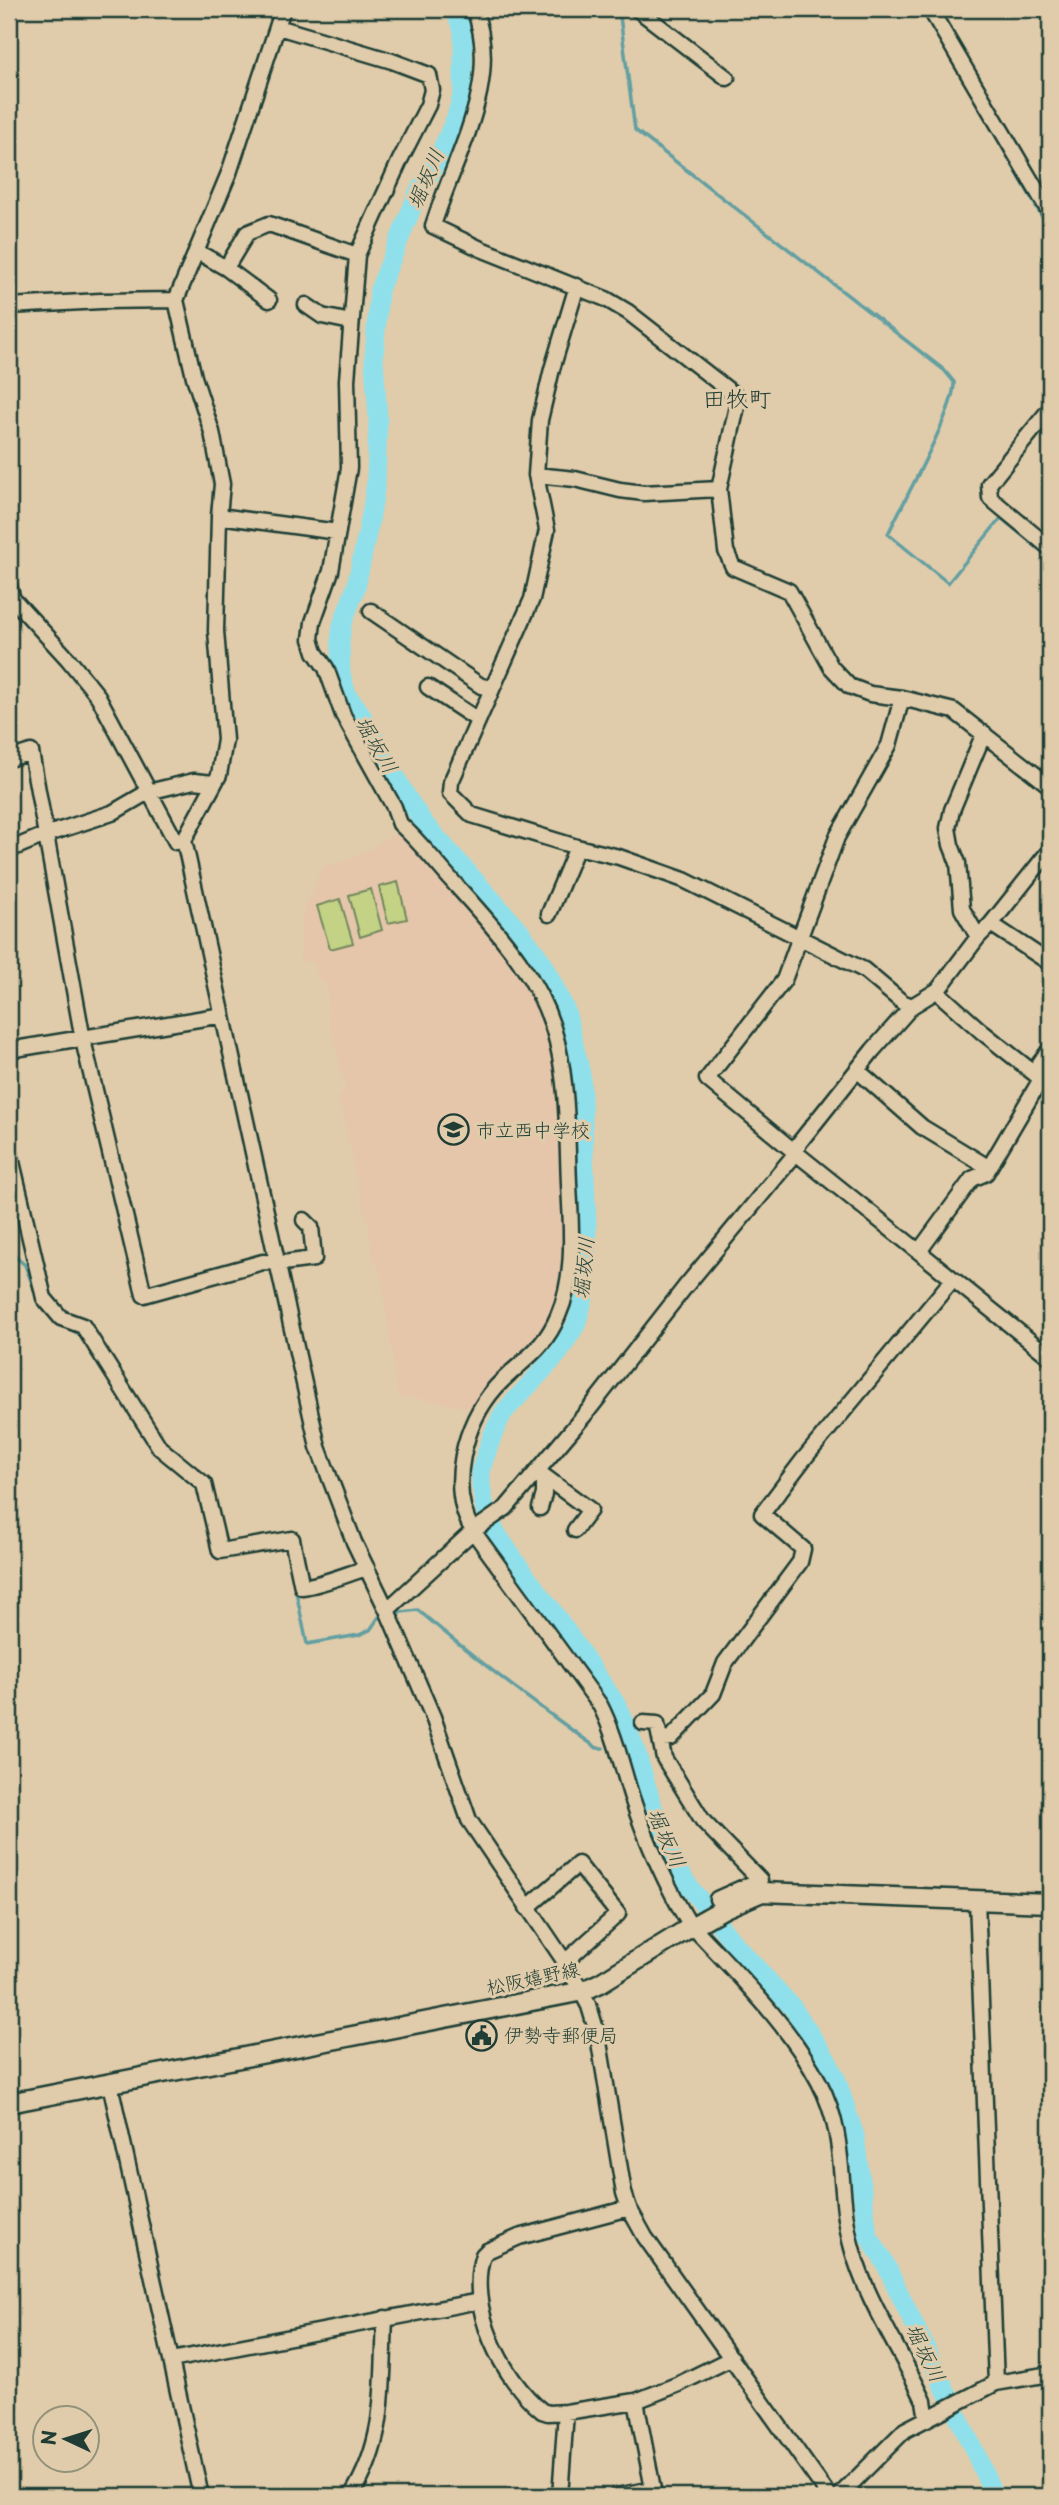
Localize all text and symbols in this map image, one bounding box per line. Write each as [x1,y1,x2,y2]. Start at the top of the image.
water label: 堀坂川 [397,143,451,213]
district label: 田牧町 [703,380,772,415]
water label: 堀坂川 [348,709,407,779]
school or university icon: 市立西中学校 [436,1113,470,1147]
place label: 市立西中学校 [476,1115,590,1143]
water label: 堀坂川 [563,1235,601,1301]
water label: 堀坂川 [640,1802,695,1872]
street label: 松阪嬉野線 [483,1953,582,2001]
public building icon: 伊勢寺郵便局 [464,2018,498,2052]
place label: 伊勢寺郵便局 [504,2020,618,2048]
water label: 堀坂川 [899,2317,955,2387]
north arrow [32,2404,102,2474]
text: N [34,2429,63,2446]

